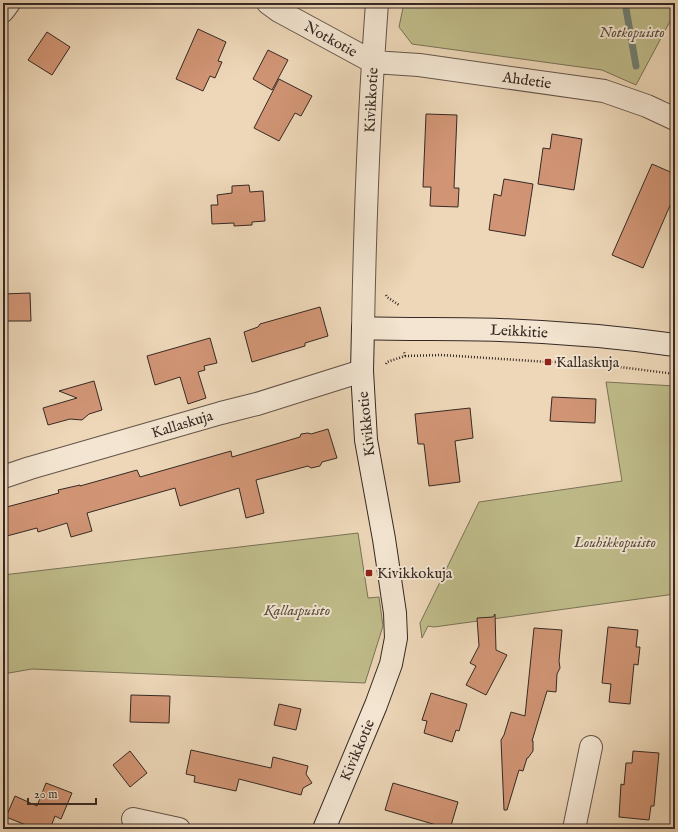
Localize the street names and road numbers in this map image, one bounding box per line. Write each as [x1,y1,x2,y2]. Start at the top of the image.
street label: Notkotie [301,17,361,62]
street label: Kivikkotie [360,67,383,133]
street label: Ahdetie [500,68,553,93]
street label: Leikkitie [490,321,548,343]
street label: Kivikkotie [354,390,379,457]
street label: Kallaskuja [149,406,216,443]
street label: Kivikkotie [336,716,379,784]

